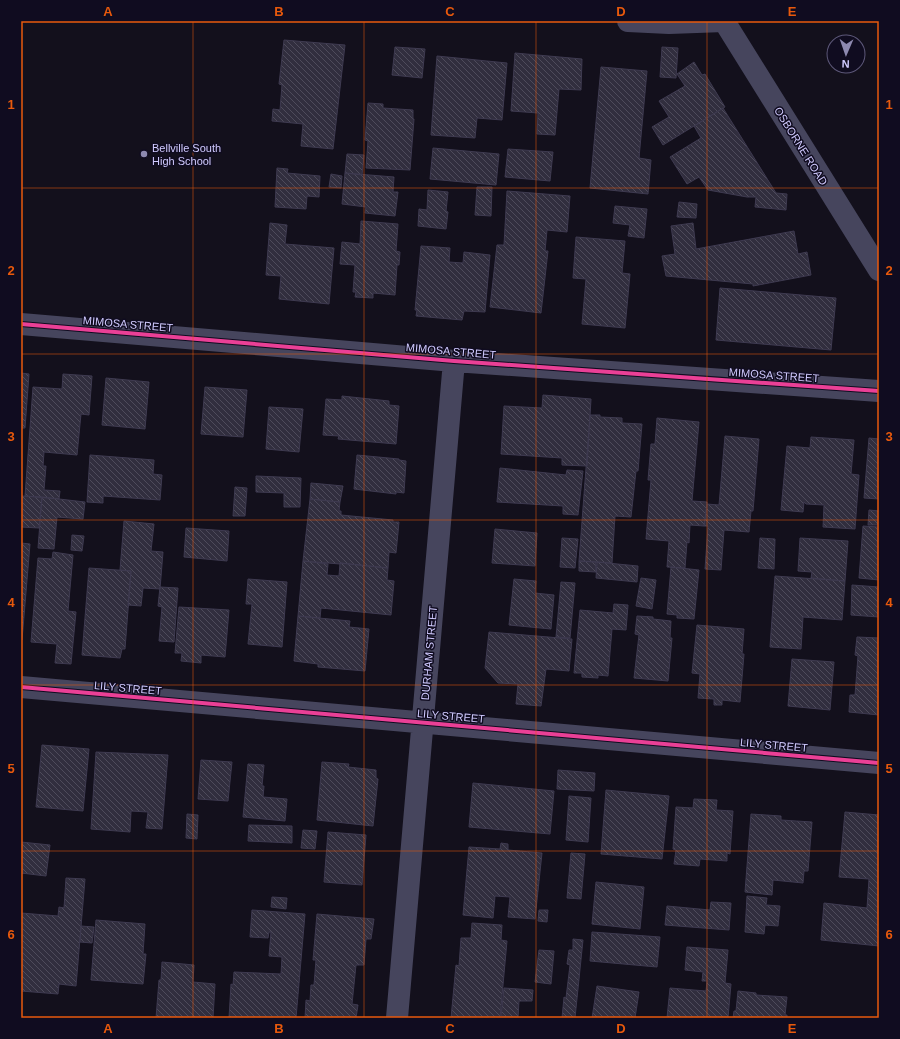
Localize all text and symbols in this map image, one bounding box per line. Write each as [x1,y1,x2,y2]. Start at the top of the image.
text: A [103,4,113,19]
text: B [274,4,284,19]
text: C [445,4,455,19]
text: D [616,4,626,19]
text: E [788,4,797,19]
north arrow [826,34,866,74]
text: N [841,58,850,70]
text: 1 [7,97,15,112]
text: 1 [885,97,893,112]
street label: OSBORNE ROAD [772,105,830,187]
place label: Bellville South High School [152,142,221,167]
marker: Bellville South High School [139,149,149,159]
text: 2 [7,263,15,278]
text: 2 [885,263,893,278]
street label: MIMOSA STREET [82,314,174,334]
street label: MIMOSA STREET [405,341,497,361]
street label: MIMOSA STREET [728,366,820,384]
text: 3 [7,429,15,444]
text: 3 [885,429,893,444]
text: 4 [7,595,15,610]
text: 4 [885,595,893,610]
street label: DURHAM STREET [419,605,439,701]
street label: LILY STREET [94,679,163,697]
street label: LILY STREET [417,707,486,725]
street label: LILY STREET [740,736,809,754]
text: 5 [7,761,15,776]
text: 5 [885,761,893,776]
text: 6 [7,927,15,942]
text: 6 [885,927,893,942]
text: A [103,1021,113,1036]
text: B [274,1021,284,1036]
text: C [445,1021,455,1036]
text: D [616,1021,626,1036]
text: E [788,1021,797,1036]

